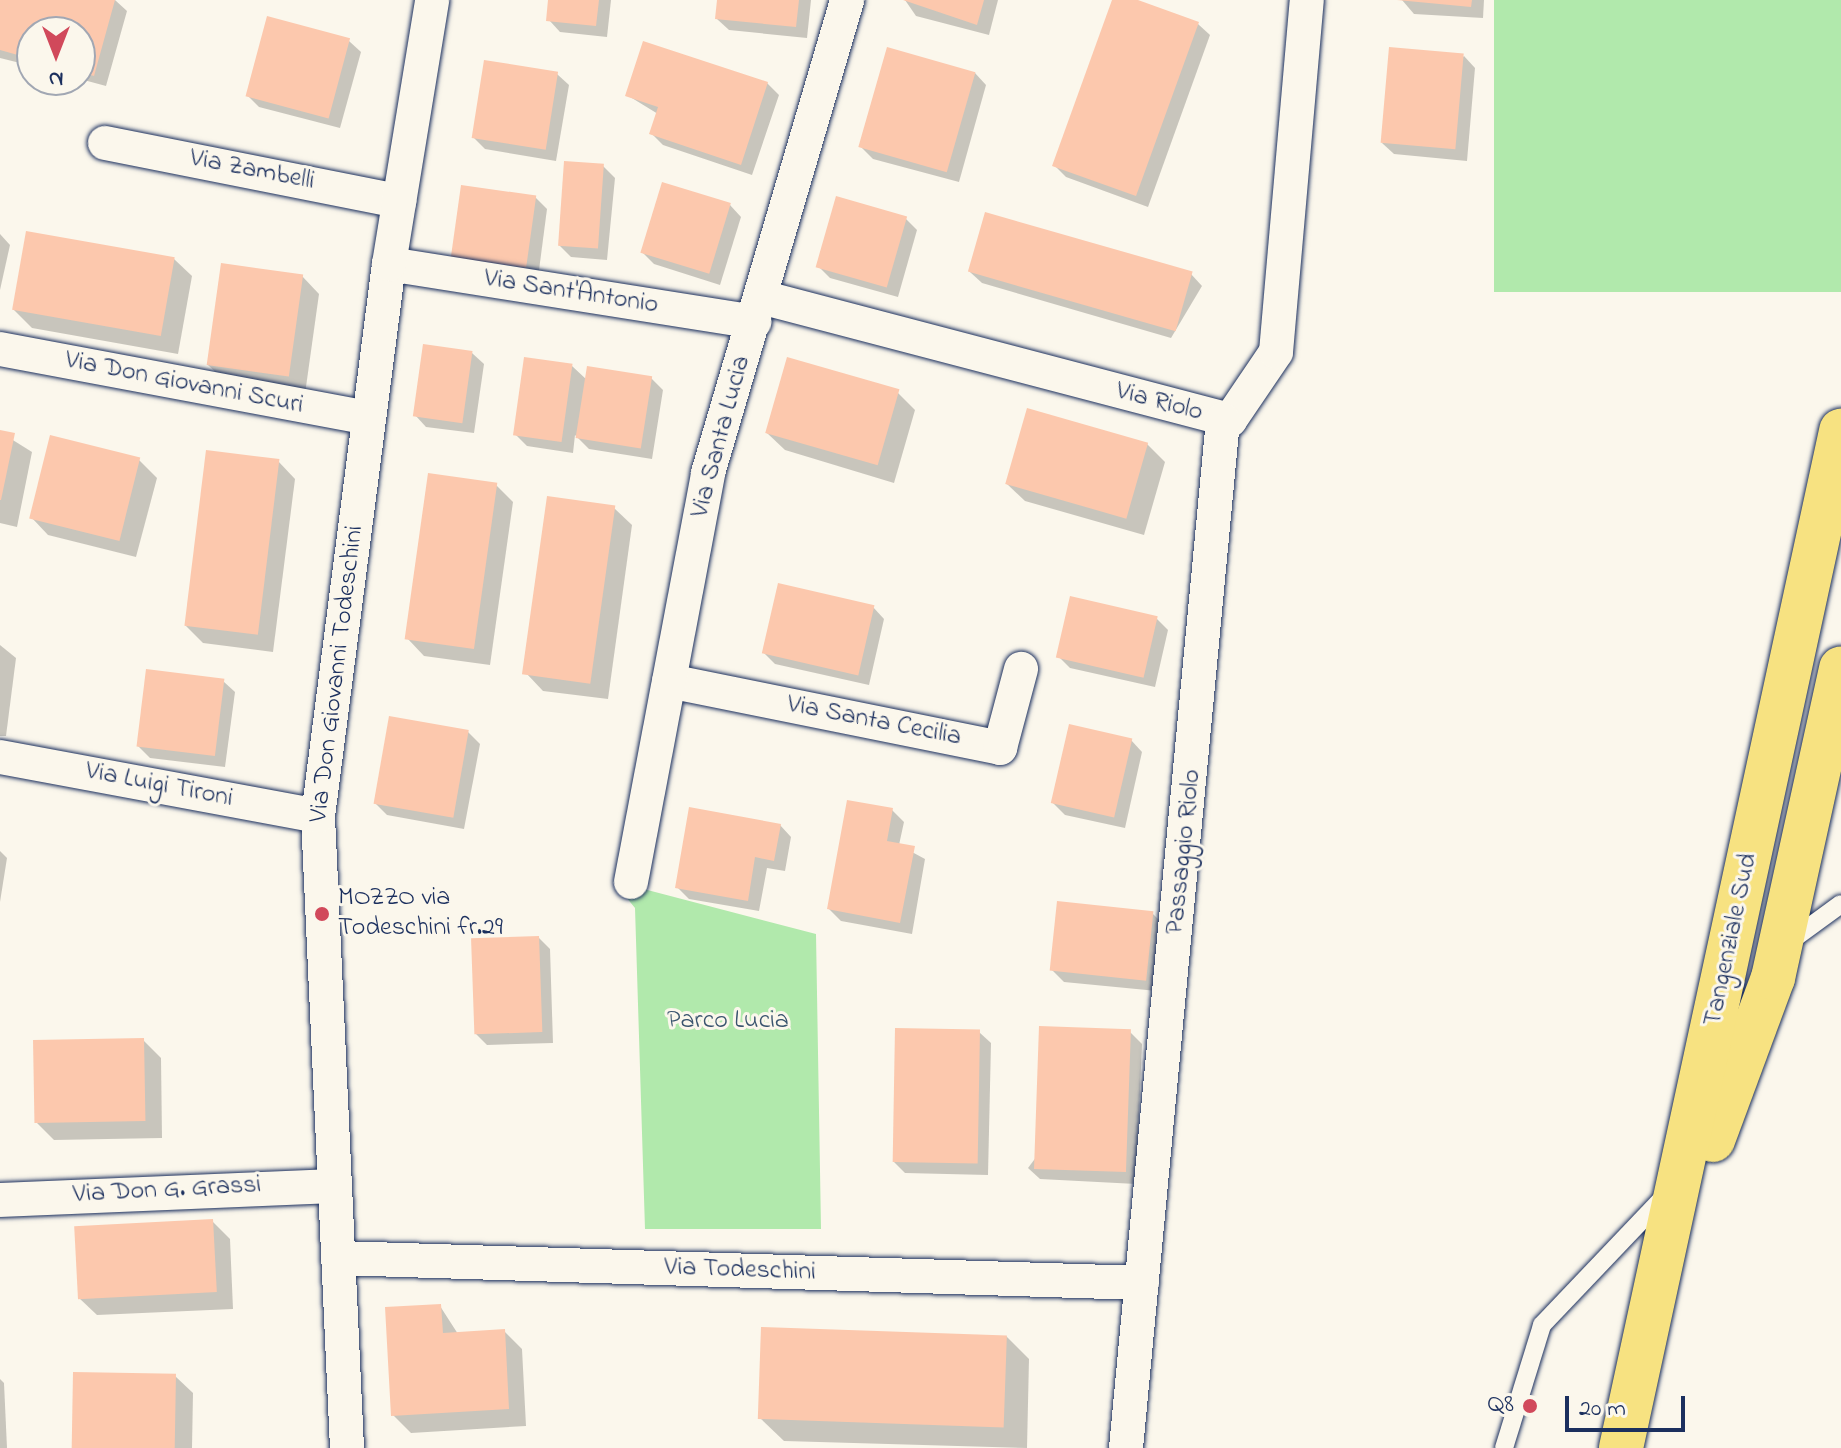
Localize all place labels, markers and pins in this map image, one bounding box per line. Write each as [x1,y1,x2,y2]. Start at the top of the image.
place label: MOZZO via Todeschini fr.29 [338,883,503,944]
marker: MOZZO via Todeschini fr.29 [313,905,331,923]
place label: Q8 [1488,1390,1514,1422]
marker: Q8 [1521,1397,1539,1415]

